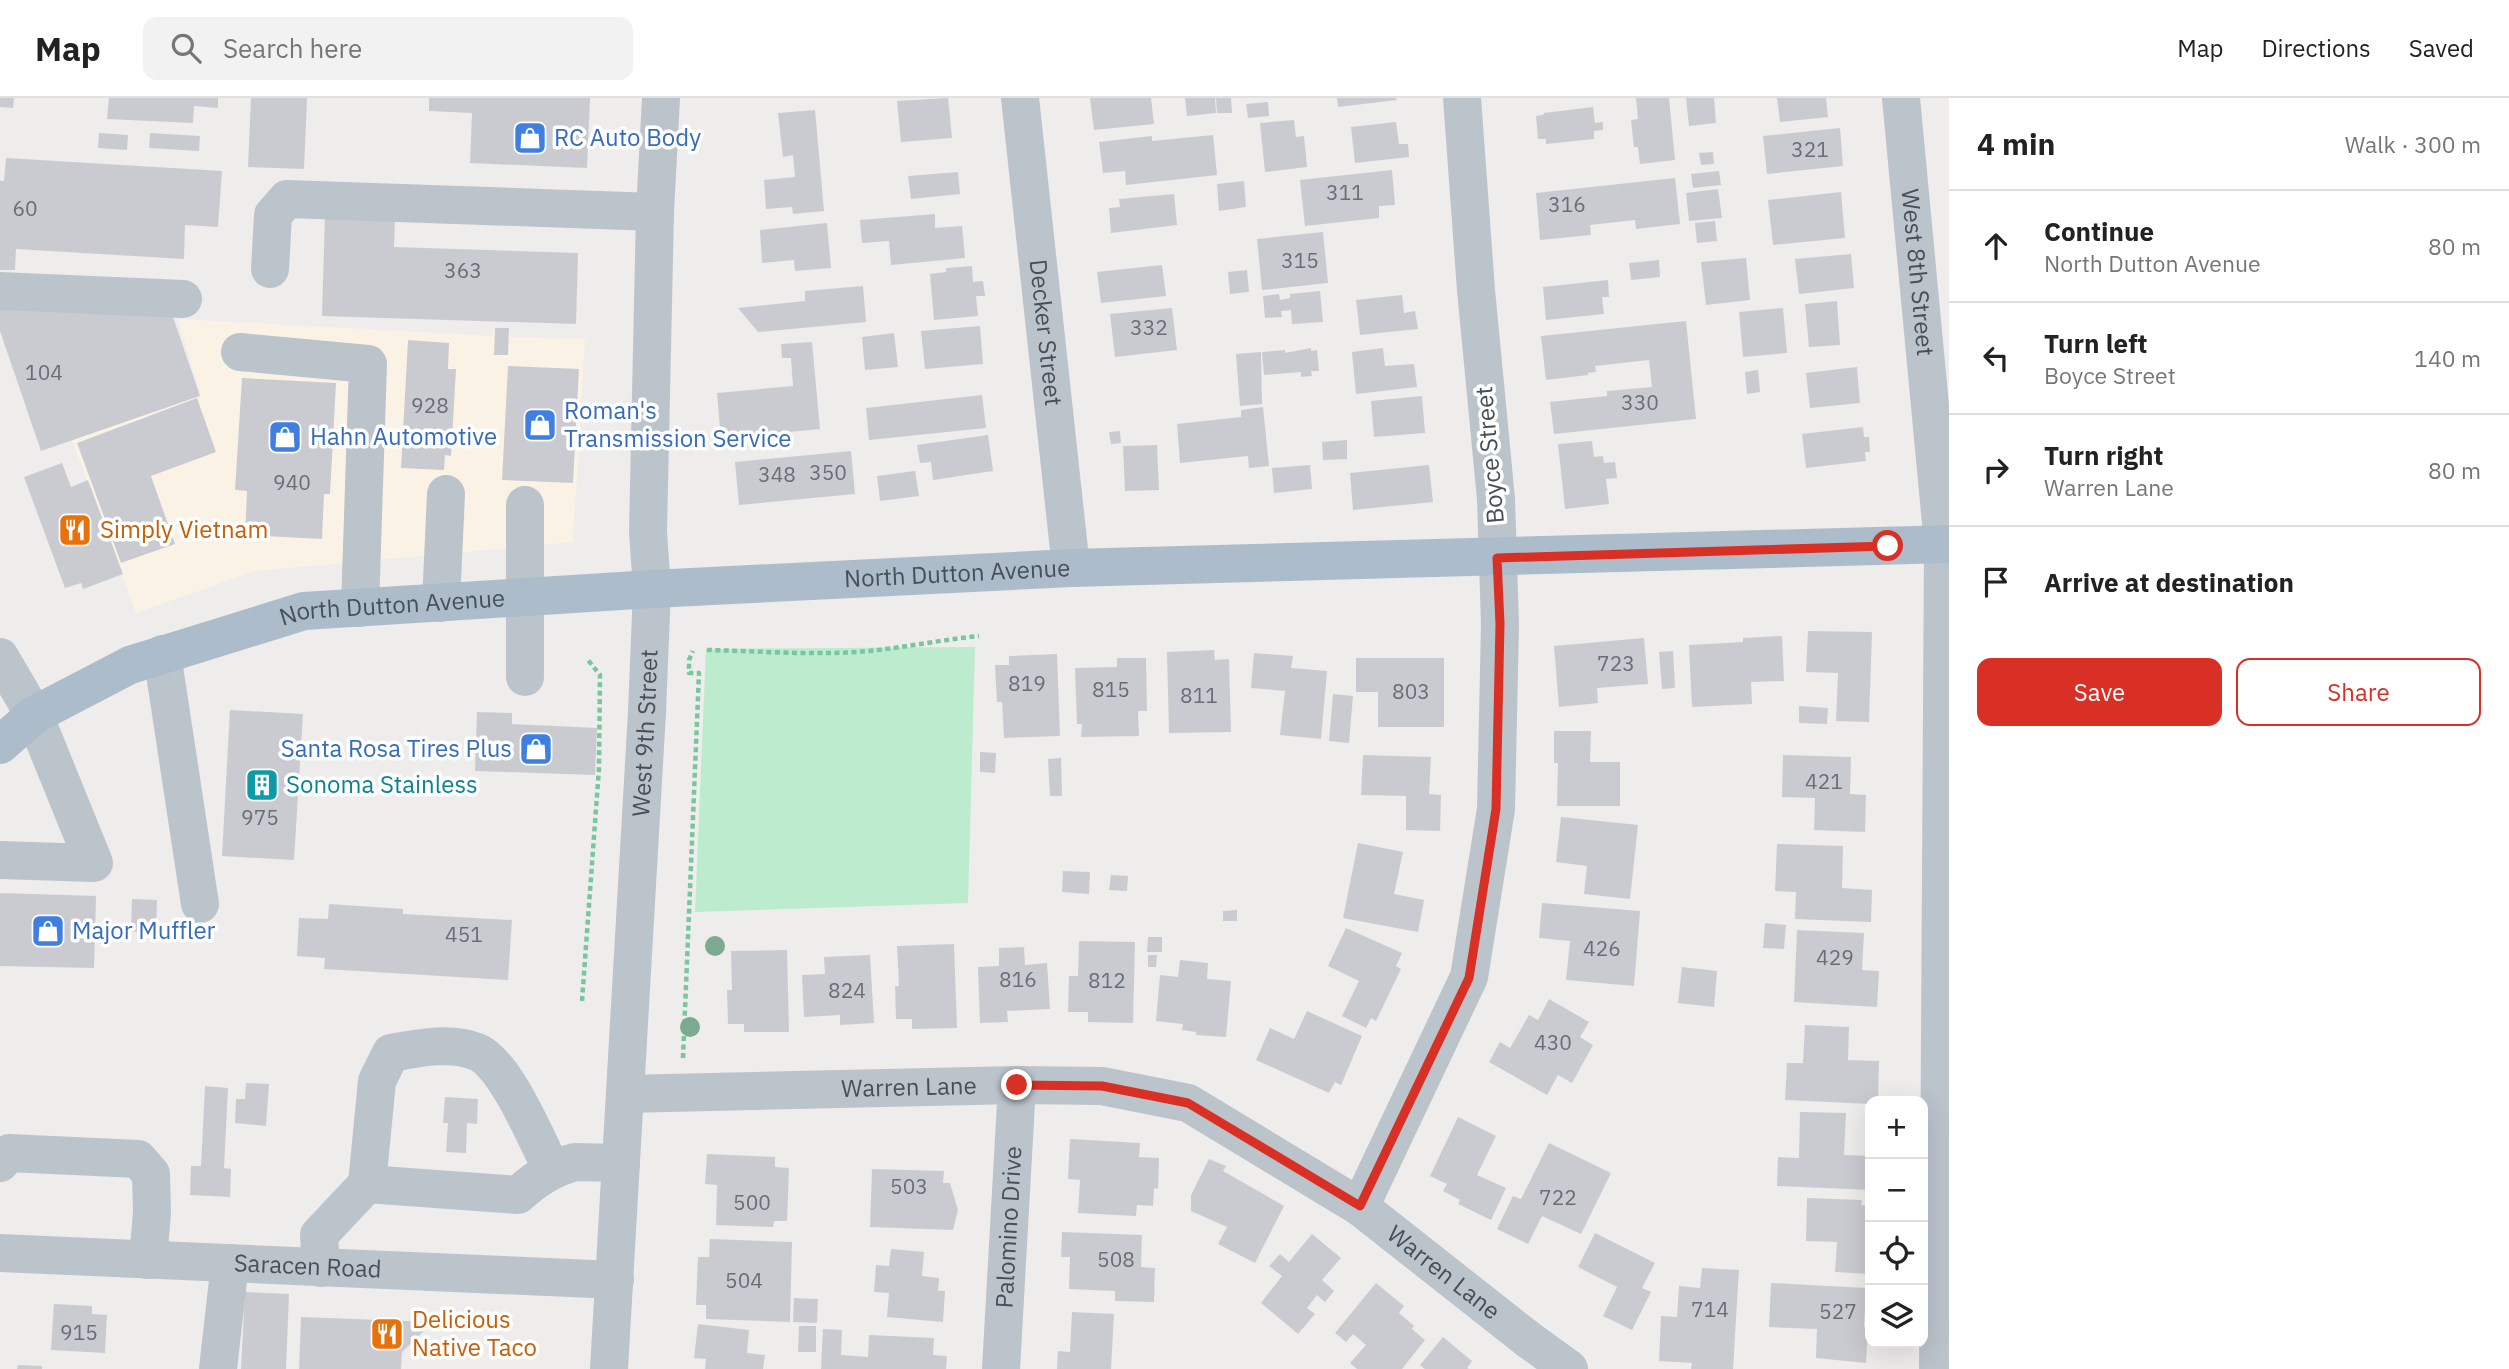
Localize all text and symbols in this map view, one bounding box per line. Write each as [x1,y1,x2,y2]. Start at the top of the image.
search box [143,17,633,80]
text: Map [35,27,101,70]
icon: search [167,29,205,67]
text: Search here [223,31,362,65]
text: Map [2177,32,2223,64]
text: Directions [2261,32,2371,64]
text: Saved [2409,32,2474,64]
shop icon: RC Auto Body [511,119,549,157]
place label: RC Auto Body [554,121,701,153]
text: 4 min [1977,124,2055,163]
text: Walk · 300 m [2345,129,2481,159]
house number: 321 [1791,135,1829,163]
house number: 311 [1326,178,1364,206]
street label: West 8th Street [1895,187,1942,357]
house number: 316 [1548,190,1586,218]
house number: 60 [12,194,38,222]
text: Continue [2044,214,2154,248]
icon: ahead [1977,227,2015,265]
text: 80 m [2428,231,2481,261]
house number: 315 [1281,246,1319,274]
text: North Dutton Avenue [2044,248,2261,278]
house number: 363 [444,256,482,284]
street label: Decker Street [1023,258,1070,407]
house number: 332 [1130,313,1168,341]
text: Turn left [2044,326,2147,360]
icon: left [1977,339,2015,377]
text: 140 m [2414,343,2481,373]
house number: 104 [25,358,63,386]
text: Boyce Street [2044,360,2176,390]
street label: Boyce Street [1467,385,1511,525]
house number: 330 [1621,388,1659,416]
house number: 928 [411,391,449,419]
place label: Roman's Transmission Service [564,394,792,454]
shop icon: Roman's Transmission Service [521,406,559,444]
shop icon: Hahn Automotive [266,418,304,456]
place label: Hahn Automotive [310,420,497,452]
text: Turn right [2044,438,2163,472]
icon: right [1977,451,2015,489]
text: 80 m [2428,455,2481,485]
house number: 350 [809,458,847,486]
house number: 348 [758,460,796,488]
house number: 940 [273,468,311,496]
text: Warren Lane [2044,472,2174,502]
restaurant icon: Simply Vietnam [56,511,94,549]
place label: Simply Vietnam [100,513,268,545]
route start [1872,530,1903,561]
street label: North Dutton Avenue [843,551,1071,594]
icon: arrive [1977,563,2015,601]
text: Arrive at destination [2044,565,2294,599]
street label: North Dutton Avenue [275,581,506,633]
street label: West 9th Street [624,648,665,818]
house number: 723 [1597,649,1635,677]
button: Save [1977,658,2222,726]
button: Share [2236,658,2481,726]
house number: 819 [1008,669,1046,697]
house number: 815 [1092,675,1130,703]
house number: 803 [1392,677,1430,705]
house number: 811 [1180,681,1218,709]
shop icon: Santa Rosa Tires Plus [517,730,555,768]
place label: Santa Rosa Tires Plus [281,732,512,764]
building icon: Sonoma Stainless [243,766,281,804]
house number: 421 [1805,767,1843,795]
place label: Sonoma Stainless [286,768,478,800]
house number: 975 [241,803,279,831]
shop icon: Major Muffler [29,912,67,950]
place label: Major Muffler [72,914,216,946]
house number: 451 [445,920,483,948]
house number: 426 [1583,934,1621,962]
house number: 429 [1816,943,1854,971]
house number: 816 [999,965,1037,993]
house number: 812 [1088,966,1126,994]
house number: 824 [828,976,866,1004]
house number: 430 [1534,1028,1572,1056]
street label: Warren Lane [841,1069,977,1104]
route end [1001,1069,1032,1100]
map controls [1865,1096,1928,1348]
button: + [1865,1096,1928,1159]
street label: Palomino Drive [987,1145,1029,1309]
button: − [1865,1159,1928,1222]
house number: 503 [890,1172,928,1200]
house number: 722 [1539,1183,1577,1211]
house number: 500 [733,1188,771,1216]
street label: Warren Lane [1381,1217,1507,1326]
button: locate [1865,1222,1928,1285]
house number: 508 [1097,1245,1135,1273]
street label: Saracen Road [233,1246,382,1285]
house number: 504 [725,1266,763,1294]
button: layers [1865,1285,1928,1348]
house number: 714 [1691,1295,1729,1323]
house number: 527 [1819,1297,1857,1325]
place label: Delicious Native Taco [412,1303,537,1363]
restaurant icon: Delicious Native Taco [368,1315,406,1353]
house number: 915 [60,1318,98,1346]

